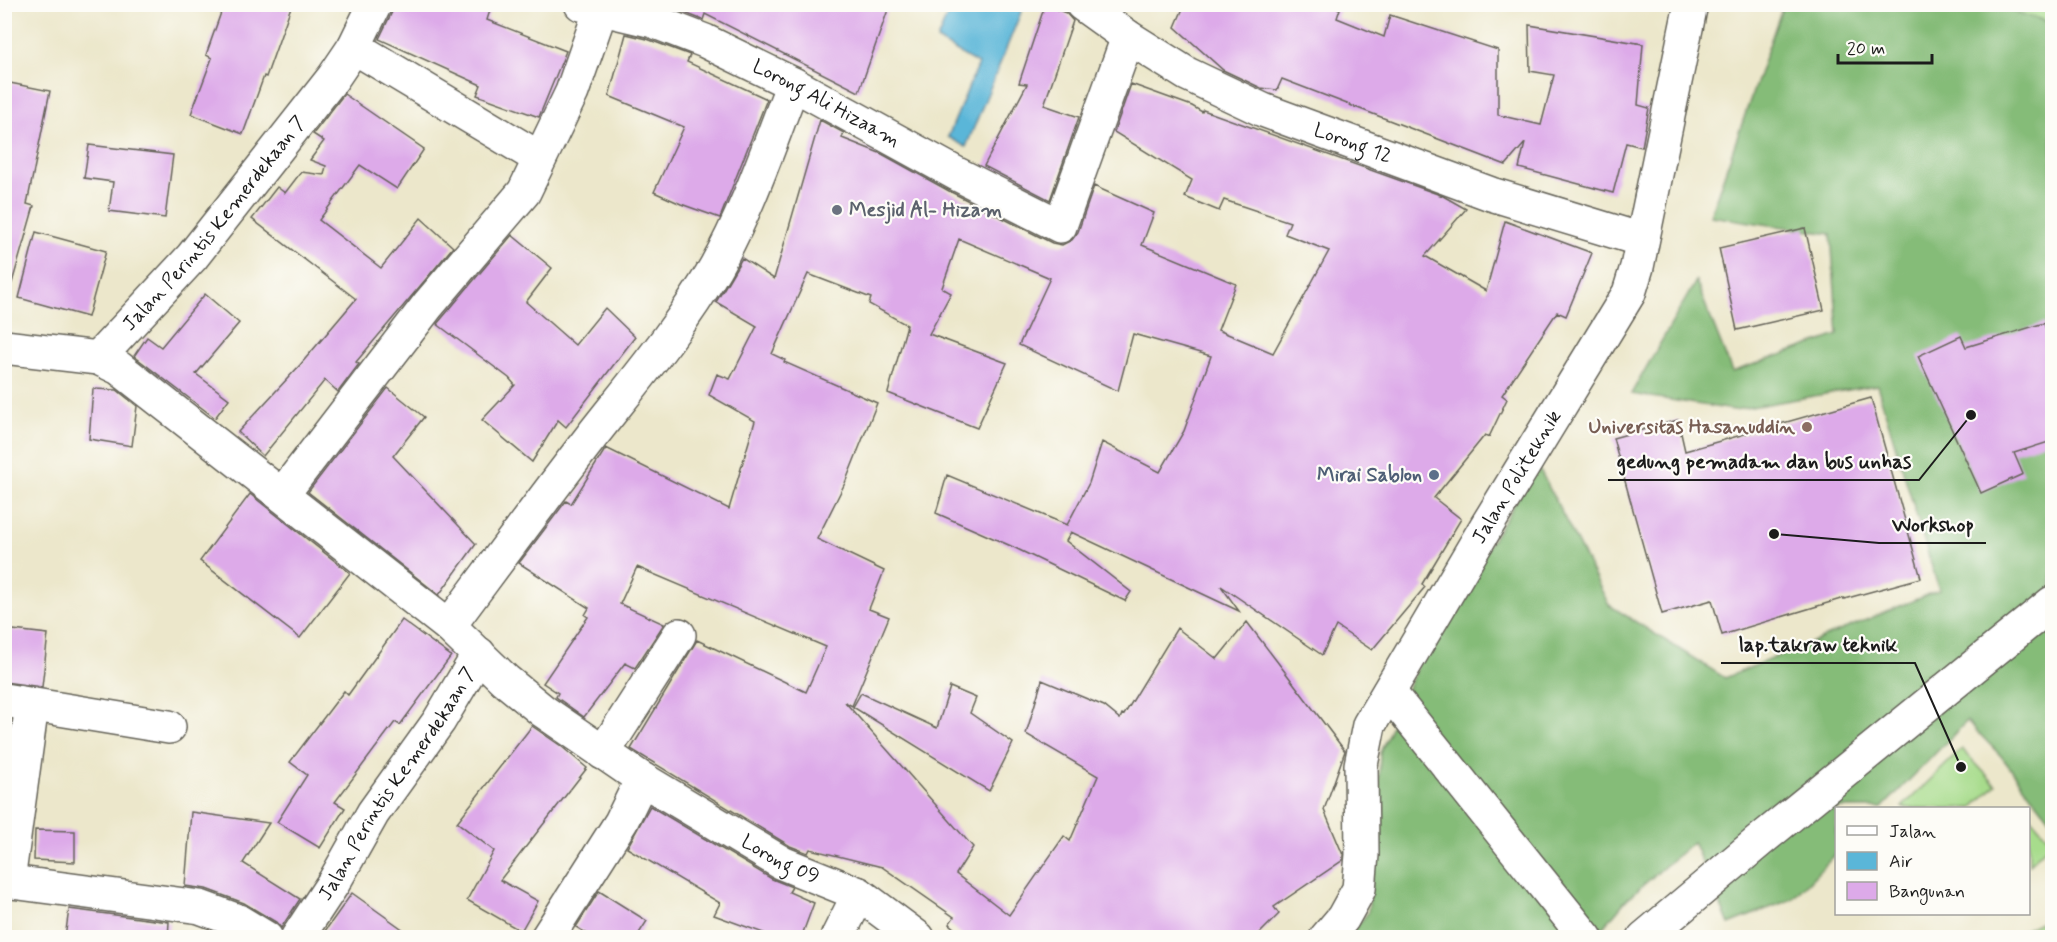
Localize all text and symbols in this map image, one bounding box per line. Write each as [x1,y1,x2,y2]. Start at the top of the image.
scale bar [1838,27,1932,65]
text: 20 m [1847,37,1885,61]
street label: Lorong Ali Hizaam [748,53,905,154]
street label: Jalan Perintis Kemerdekaan 7 [116,110,312,337]
street label: Lorong 12 [1310,116,1396,170]
place label: Mesjid Al- Hizam [849,197,1003,224]
marker: Mesjid Al- Hizam [830,203,844,217]
street label: Jalan Politeknik [1466,405,1568,549]
place label: Universitas Hasanuddin [1588,414,1795,441]
marker: Universitas Hasanuddin [1800,420,1814,434]
callout: gedung pemadam dan bus unhas [1608,441,1919,480]
text: gedung pemadam dan bus unhas [1617,448,1912,476]
place label: Mirai Sablon [1317,462,1422,489]
marker: Mirai Sablon [1427,468,1441,482]
callout: Workshop [1879,504,1986,543]
text: Workshop [1891,511,1974,539]
callout: lap.takraw teknik [1721,624,1915,663]
text: lap.takraw teknik [1739,631,1898,659]
street label: Jalan Perintis Kemerdekaan 7 [312,662,482,906]
legend [1835,807,2030,915]
text: Jalan [1889,820,1936,844]
street label: Lorong 09 [736,828,824,890]
text: Air [1889,850,1913,874]
text: Bangunan [1889,880,1965,905]

